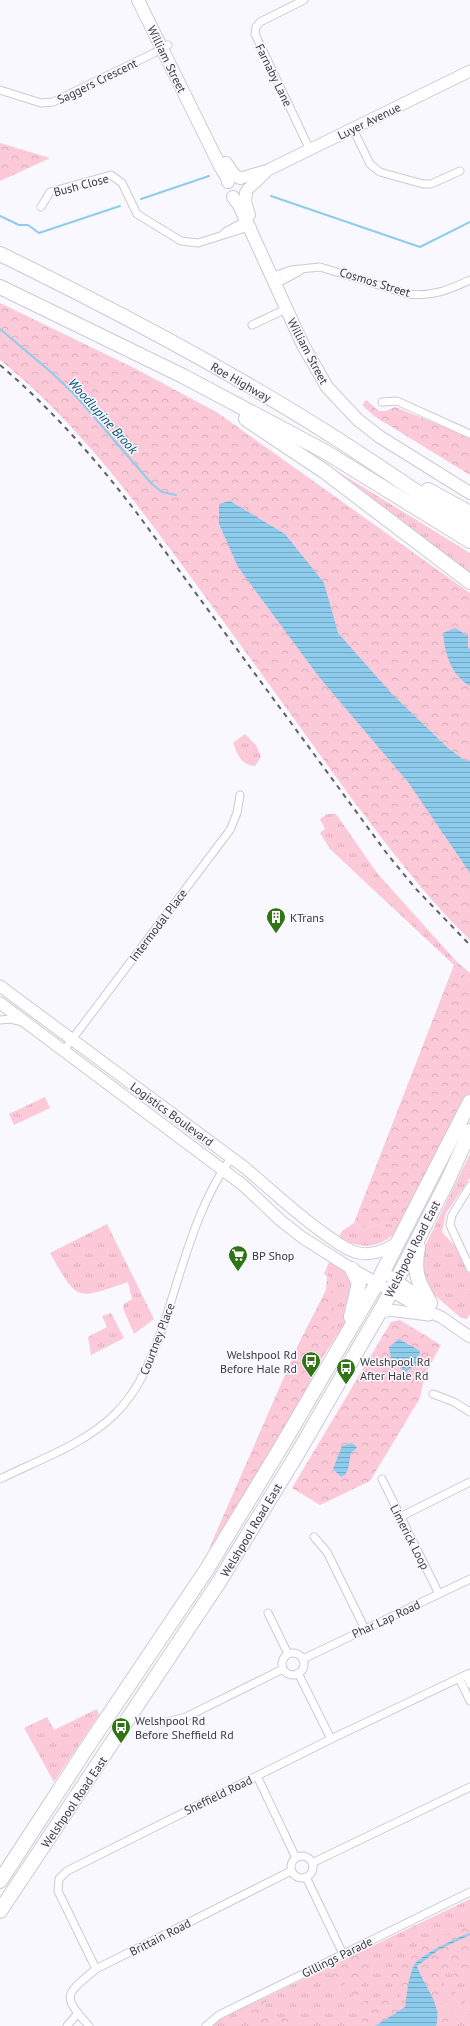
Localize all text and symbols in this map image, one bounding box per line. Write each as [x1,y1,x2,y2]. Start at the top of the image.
street label: William Street [144,23,190,95]
street label: Farnaby Lane [252,41,296,109]
street label: Saggers Crescent [54,55,140,107]
street label: Luyer Avenue [335,99,403,143]
street label: Bush Close [52,170,110,200]
street label: Cosmos Street [338,264,412,300]
street label: William Street [284,315,332,387]
street label: Roe Highway [208,359,274,405]
water label: Woodlupine Brook [65,375,142,458]
street label: Intermodal Place [126,886,190,964]
building icon: KTrans [265,906,287,934]
place label: KTrans [290,910,324,925]
street label: Logistics Boulevard [128,1079,216,1149]
street label: Welshpool Road East [381,1198,443,1300]
supermarket icon: BP Shop [227,1244,249,1272]
place label: BP Shop [252,1248,294,1263]
street label: Courtney Place [136,1301,178,1377]
place label: Welshpool Rd Before Hale Rd [220,1347,297,1376]
bus stop icon: Welshpool Rd Before Hale Rd [300,1350,322,1378]
place label: Welshpool Rd After Hale Rd [360,1354,430,1383]
bus stop icon: Welshpool Rd After Hale Rd [335,1357,357,1385]
street label: Welshpool Road East [217,1480,285,1580]
street label: Limerick Loop [387,1502,433,1572]
street label: Phar Lap Road [350,1597,422,1641]
place label: Welshpool Rd Before Sheffield Rd [135,1713,234,1742]
bus stop icon: Welshpool Rd Before Sheffield Rd [110,1716,132,1744]
street label: Welshpool Road East [38,1754,110,1850]
street label: Sheffield Road [181,1772,255,1818]
street label: Brittain Road [127,1915,193,1959]
street label: Gillings Parade [299,1933,375,1981]

